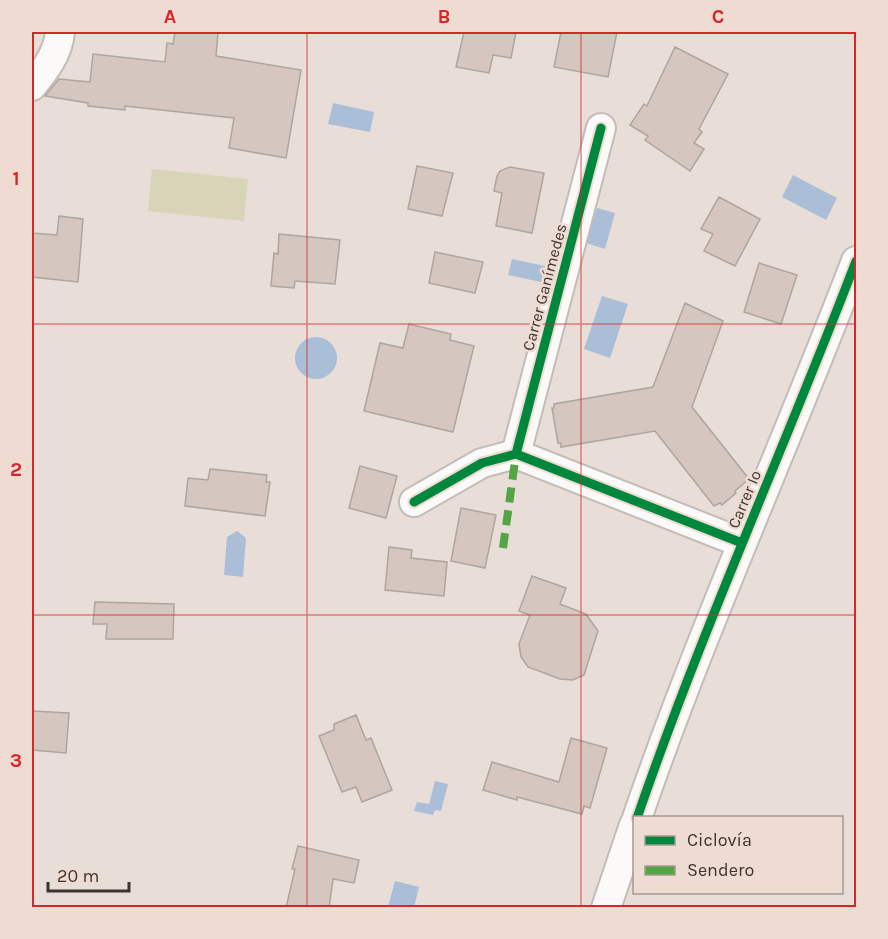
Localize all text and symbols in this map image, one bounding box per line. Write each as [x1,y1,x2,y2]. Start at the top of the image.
text: A [164,5,177,28]
text: B [438,5,450,28]
text: C [712,5,724,28]
text: 1 [12,167,20,190]
street label: Carrer Ganímedes [518,221,571,353]
text: 2 [10,458,22,481]
street label: Carrer Io [724,467,765,531]
text: 3 [10,749,22,772]
legend [633,816,843,894]
text: Ciclovía [687,829,752,851]
scale bar [48,855,129,893]
text: Sendero [687,859,754,881]
text: 20 m [57,865,99,887]

